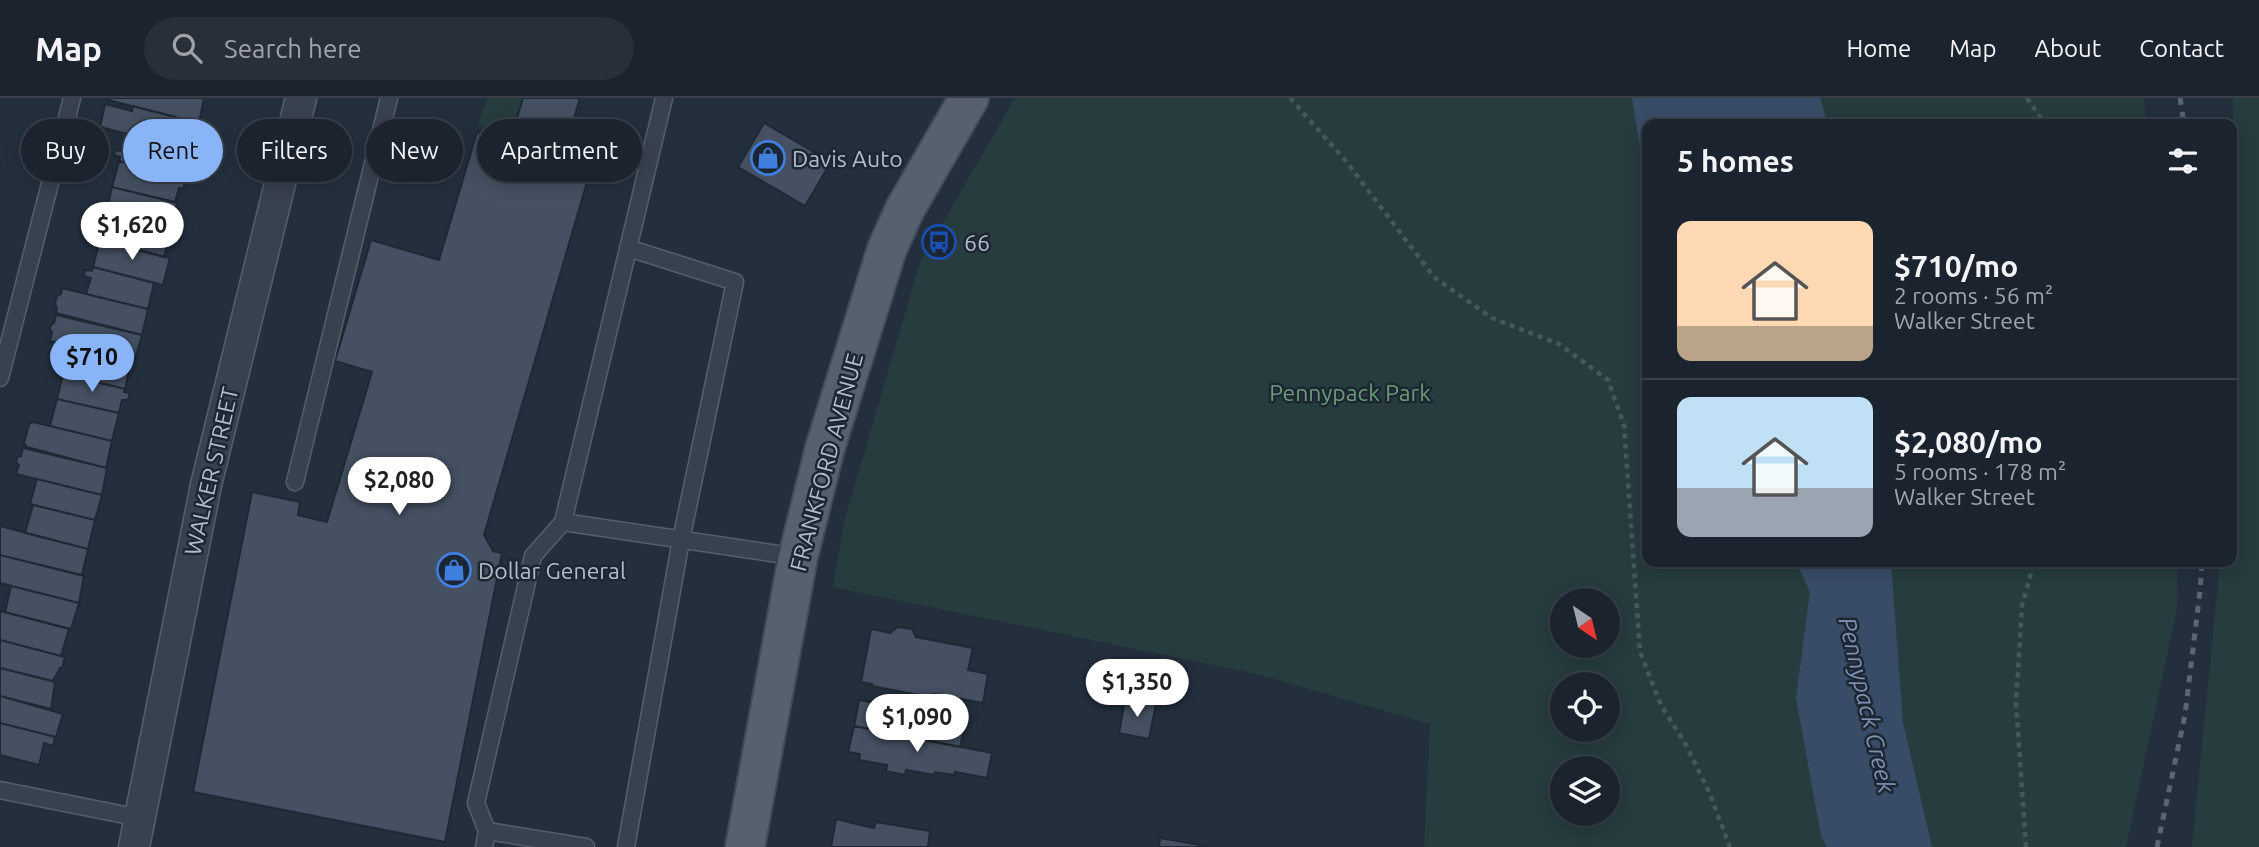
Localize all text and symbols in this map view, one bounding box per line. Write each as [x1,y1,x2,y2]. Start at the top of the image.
search box [144,17,634,80]
icon: search [168,29,206,67]
text: Map [35,30,102,67]
text: Search here [224,34,362,63]
text: Home [1846,35,1911,62]
text: Map [1949,35,1996,62]
text: About [2034,35,2101,62]
text: Contact [2139,35,2224,62]
chip: Buy [21,119,109,182]
chip: Rent [123,119,223,182]
chip: Filters [237,119,352,182]
chip: New [366,119,463,182]
chip: Apartment [477,119,642,182]
shop icon: Davis Auto [749,139,787,177]
icon: filters [2164,142,2202,180]
text: 5 homes [1677,144,1794,178]
place label: Davis Auto [792,146,903,171]
pin: $1,620 [75,202,189,262]
text: $1,620 [97,212,167,237]
bus stop icon: 66 [920,223,958,261]
place label: 66 [964,230,990,255]
icon: home [1733,249,1817,333]
text: $710/mo [1894,249,2018,283]
text: 2 rooms · 56 m² [1894,283,2053,308]
text: Walker Street [1894,308,2035,333]
pin: $710 [51,334,133,394]
text: $710 [66,344,118,369]
street label: FRANKFORD AVENUE [785,350,867,574]
park label: Pennypack Park [1269,380,1431,405]
street label: WALKER STREET [179,384,243,558]
icon: home [1733,425,1817,509]
text: $2,080/mo [1894,425,2043,459]
pin: $2,080 [342,458,456,517]
text: 5 rooms · 178 m² [1894,459,2066,484]
text: $2,080 [364,467,434,492]
text: Walker Street [1894,484,2035,509]
shop icon: Dollar General [435,551,473,589]
place label: Dollar General [478,558,626,583]
north arrow [1550,588,1620,658]
map controls [1550,588,1620,826]
water label: Pennypack Creek [1834,614,1901,796]
pin: $1,350 [1080,660,1194,719]
text: $1,350 [1102,669,1172,694]
button: locate [1550,672,1620,742]
pin: $1,090 [860,694,974,754]
text: $1,090 [882,704,952,729]
button: layers [1550,756,1620,826]

